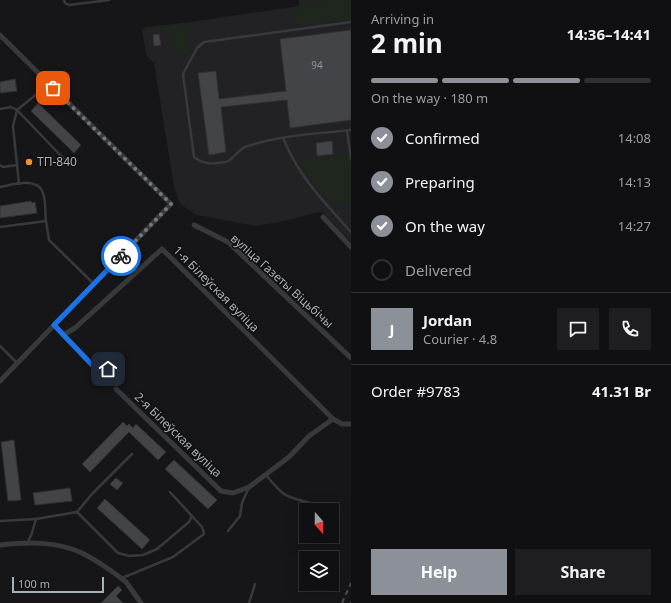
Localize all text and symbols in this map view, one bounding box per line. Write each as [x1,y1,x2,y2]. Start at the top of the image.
text: Arriving in [371,10,434,28]
text: 14:36–14:41 [566,24,651,44]
text: 2 min [371,25,443,61]
house number: 94 [311,58,323,72]
pin [36,71,70,105]
icon: bag [42,77,64,99]
text: On the way · 180 m [371,89,488,107]
icon: check [371,127,393,149]
text: Confirmed [405,128,480,148]
text: 14:08 [618,129,651,147]
place label: ТП-840 [37,153,77,170]
marker: ТП-840 [24,157,34,167]
icon: check [371,171,393,193]
text: Preparing [405,172,475,192]
text: 14:13 [618,173,651,191]
icon: check [371,215,393,237]
text: On the way [405,216,485,236]
text: 14:27 [618,217,651,235]
street label: вуліца Газеты Віцьбічы [227,230,337,331]
courier [101,236,141,276]
street label: 1-я Білеўская вуліца [170,242,263,335]
icon: bike [110,245,132,267]
text: Delivered [405,260,472,280]
button: chat [557,308,599,350]
button: phone [609,308,651,350]
text: Jordan [423,310,472,330]
text: J [390,319,394,339]
text: Courier · 4.8 [423,330,497,348]
pin [91,352,125,386]
icon: home [97,358,119,380]
text: Order #9783 [371,381,460,401]
text: 41.31 Br [592,381,651,401]
street label: 2-я Білеўская вуліца [131,388,226,481]
north arrow [299,503,339,543]
map controls [299,503,339,591]
button: Help [371,549,507,595]
button: Share [515,549,651,595]
button: layers [299,551,339,591]
scale bar [12,575,104,594]
text: 100 m [18,576,50,591]

